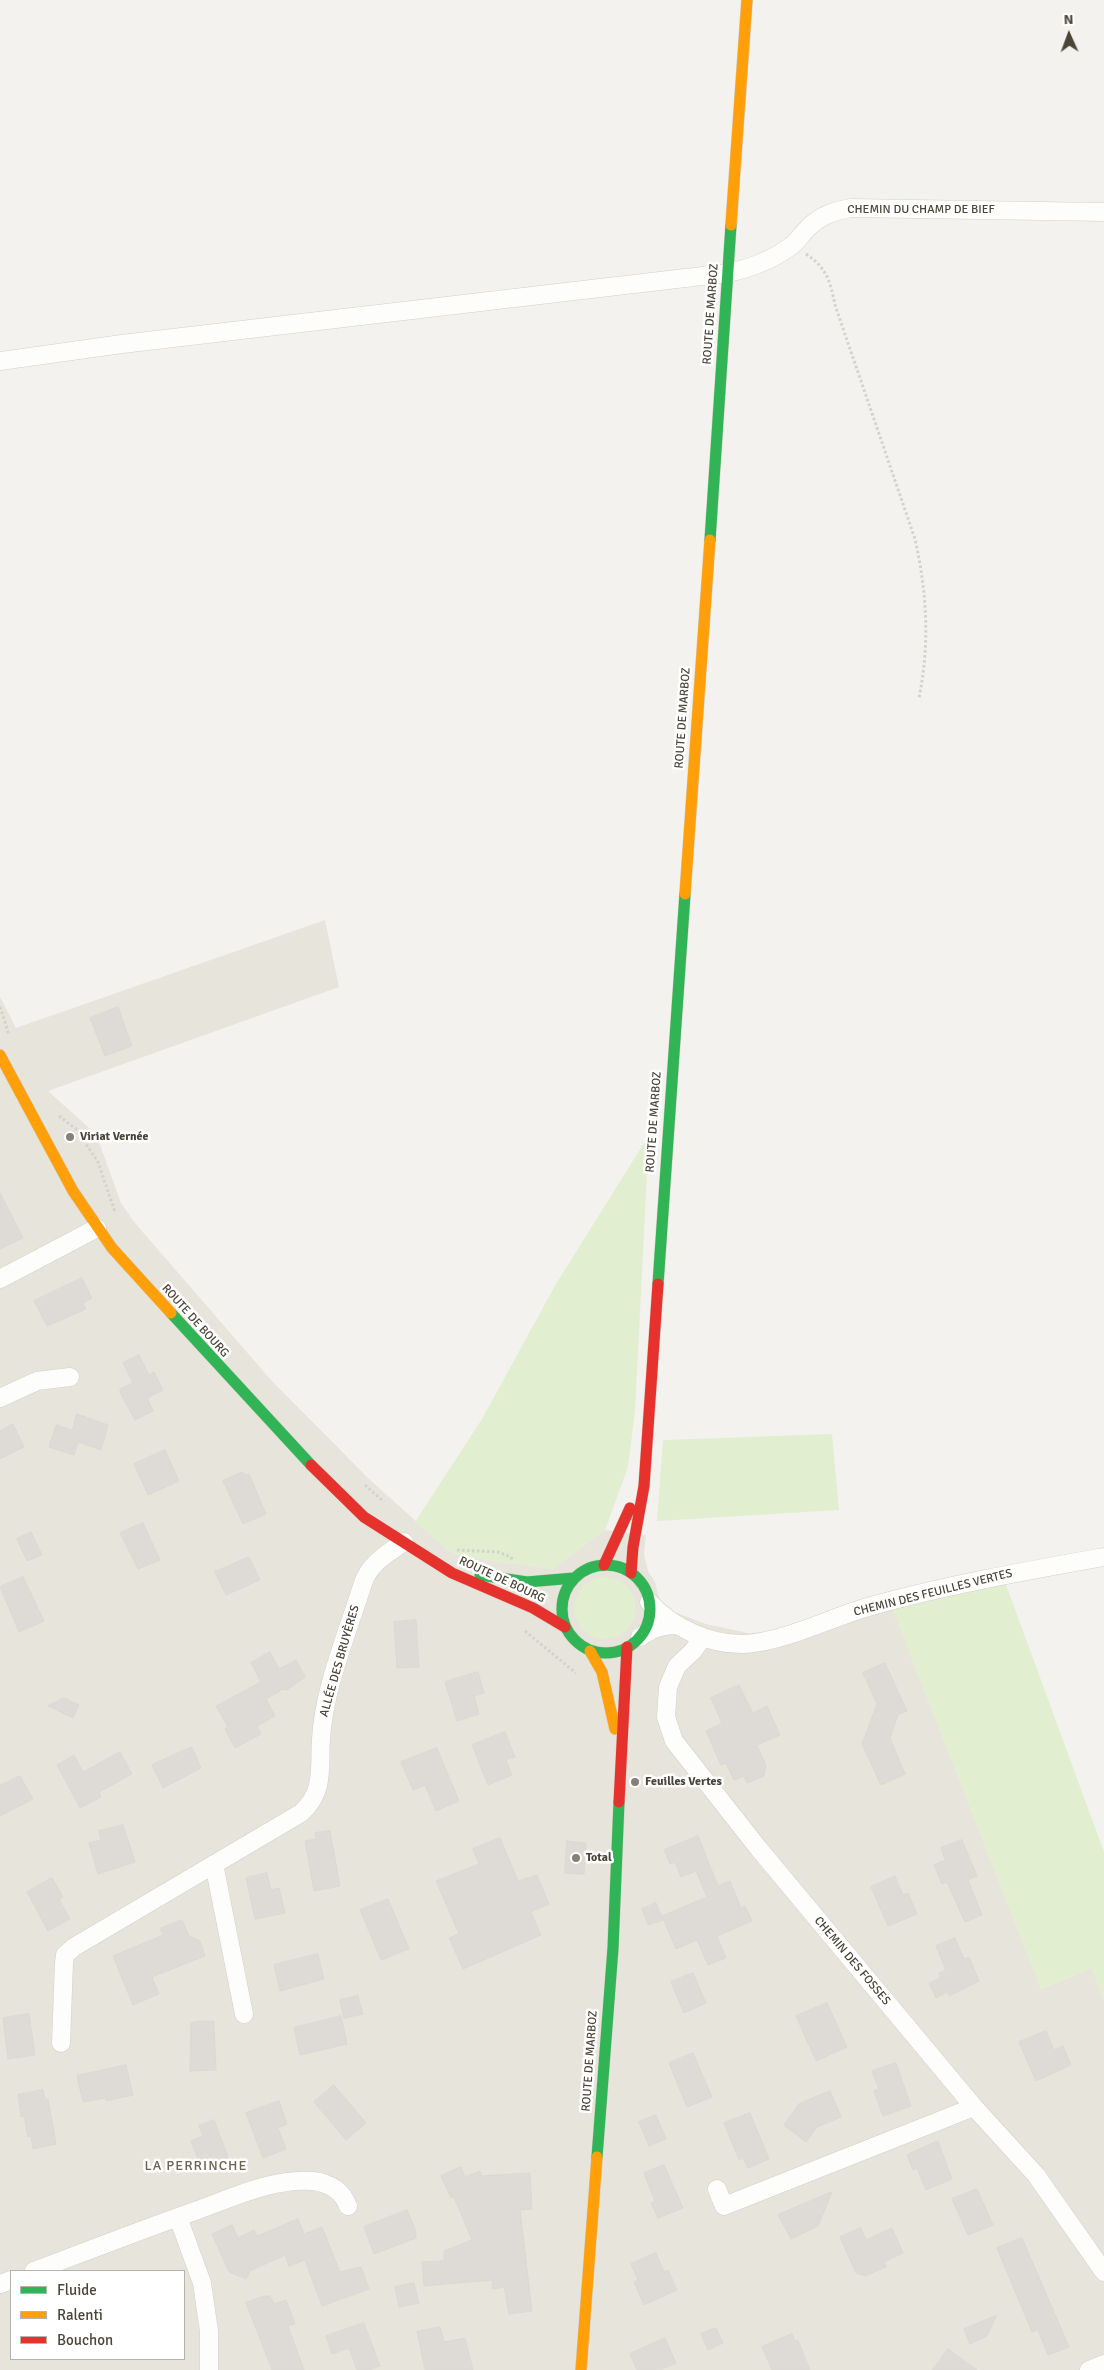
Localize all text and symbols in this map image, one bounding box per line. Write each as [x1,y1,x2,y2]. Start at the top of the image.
north arrow [1044,10,1094,60]
text: N [1063,11,1074,28]
street label: CHEMIN DU CHAMP DE BIEF [847,203,995,217]
street label: ROUTE DE MARBOZ [700,263,722,365]
street label: ROUTE DE MARBOZ [672,667,694,769]
street label: ROUTE DE MARBOZ [643,1071,665,1173]
place label: Viriat Vernée [80,1130,149,1144]
marker: Viriat Vernée [64,1131,76,1143]
street label: ROUTE DE BOURG [158,1281,232,1361]
street label: ROUTE DE BOURG [457,1554,547,1606]
street label: CHEMIN DES FEUILLES VERTES [852,1566,1014,1620]
street label: ALLÉE DES BRUYÈRES [317,1603,363,1719]
place label: Feuilles Vertes [645,1775,722,1789]
marker: Feuilles Vertes [629,1776,641,1788]
place label: Total [586,1851,612,1865]
marker: Total [570,1852,582,1864]
street label: CHEMIN DES FOSSES [811,1914,893,2008]
street label: ROUTE DE MARBOZ [579,2010,601,2112]
district label: LA PERRINCHE [143,2158,249,2174]
legend [10,2270,185,2360]
text: Fluide [57,2281,97,2299]
text: Ralenti [57,2306,103,2324]
text: Bouchon [57,2331,113,2349]

